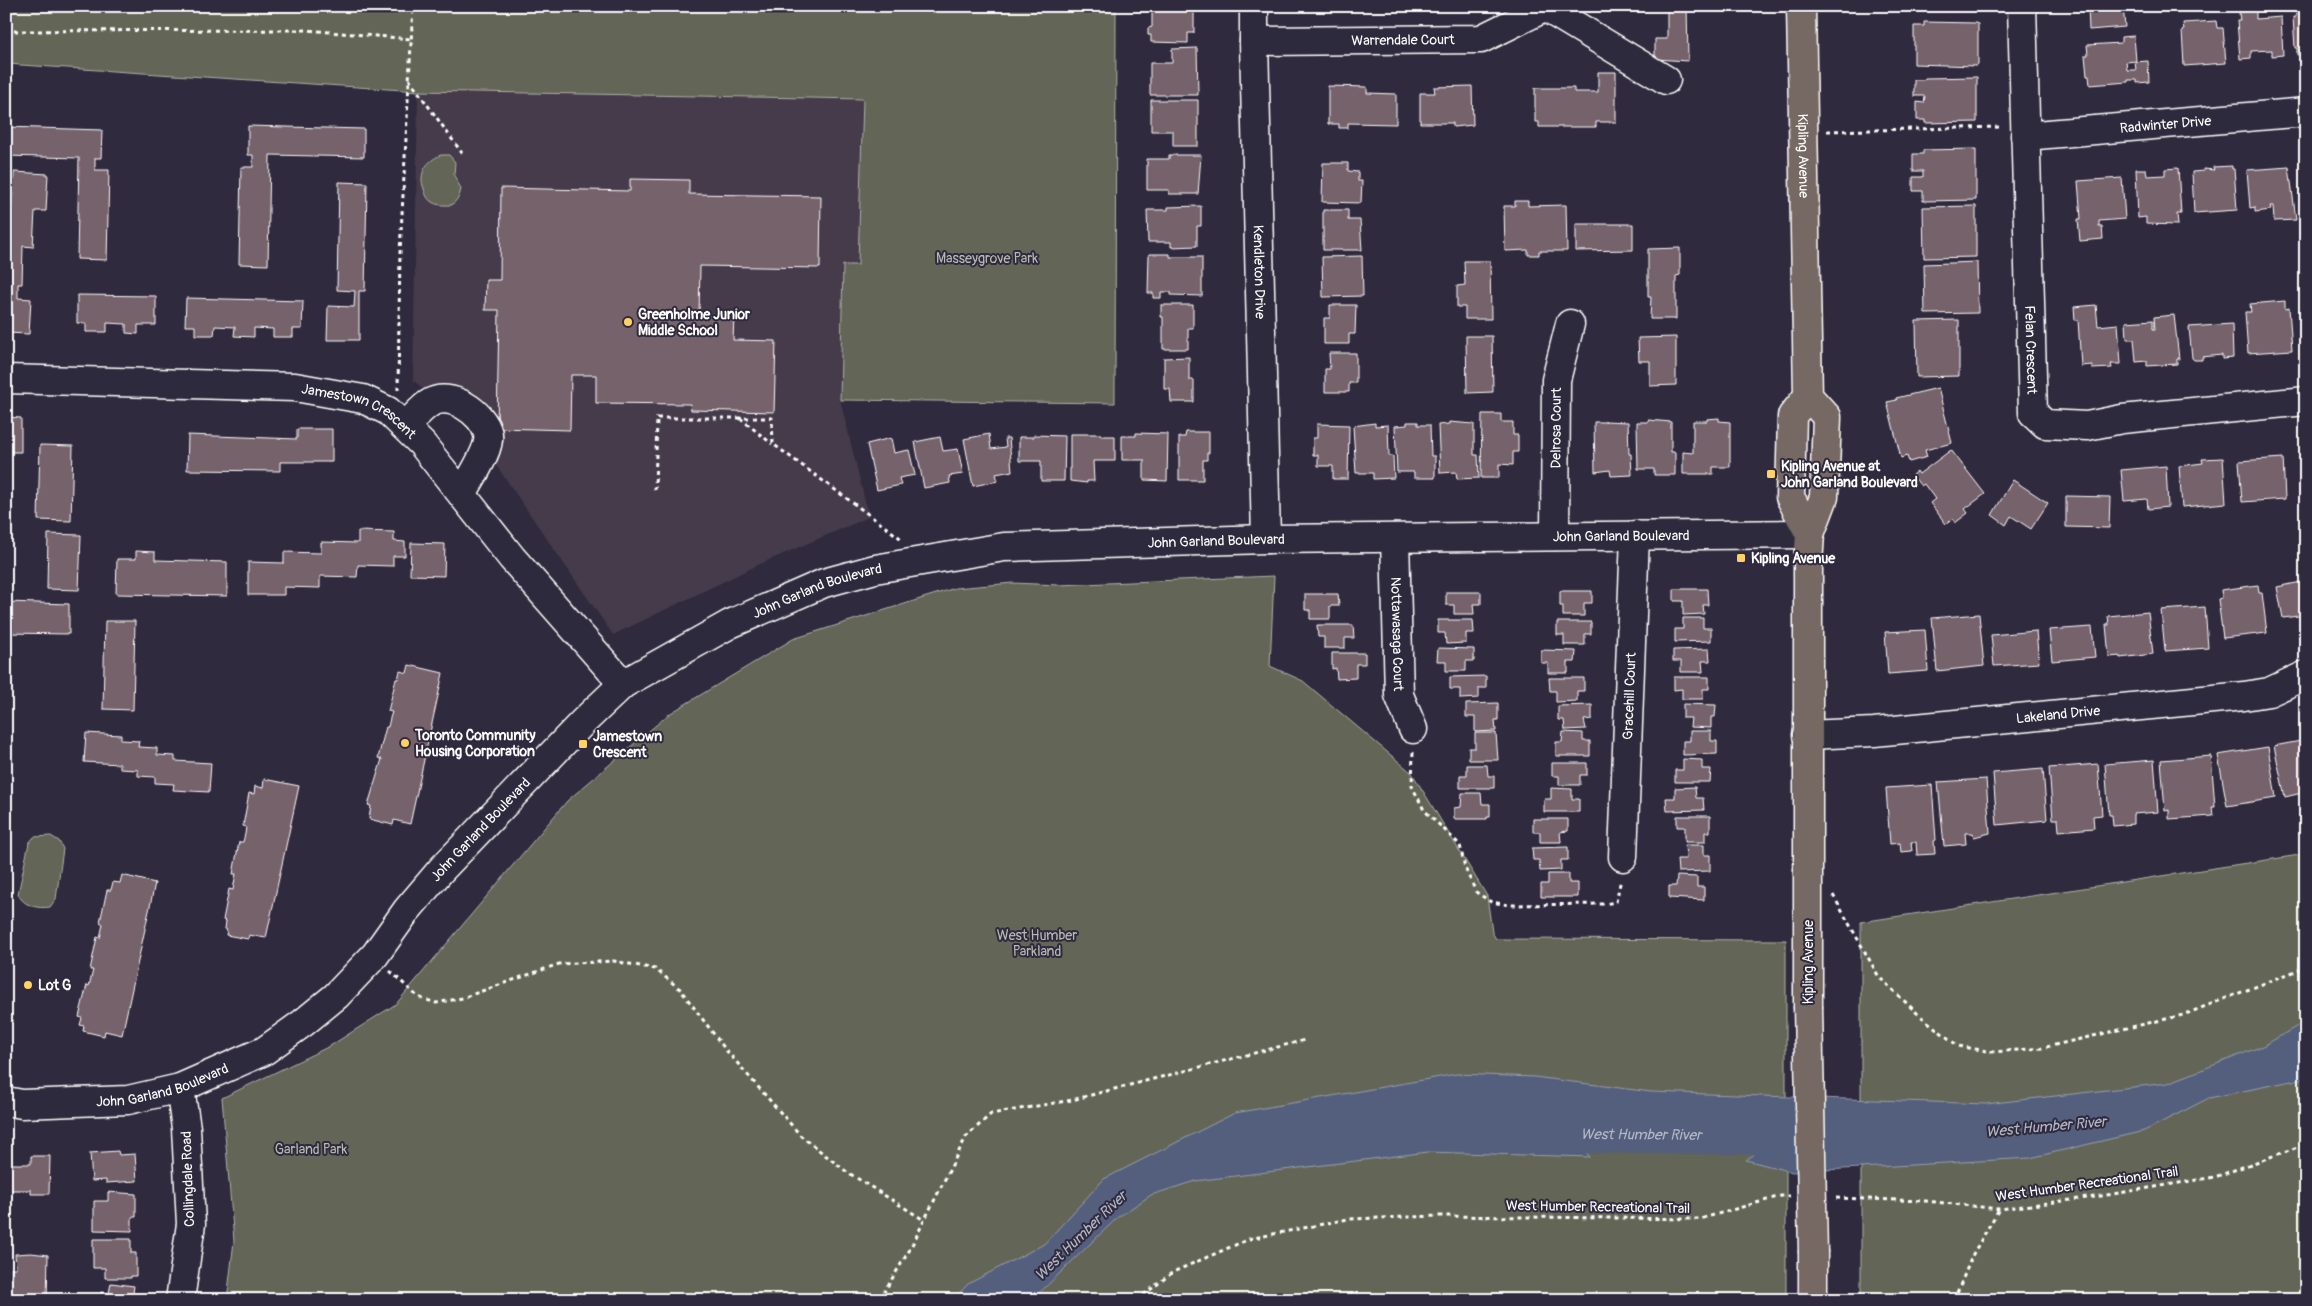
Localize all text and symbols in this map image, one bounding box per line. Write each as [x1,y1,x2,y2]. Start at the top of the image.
street label: Warrendale Court [1351,31,1455,49]
street label: Radwinter Drive [2119,112,2212,136]
street label: Kipling Avenue [1794,114,1813,198]
street label: Kendleton Drive [1250,225,1269,319]
park label: Masseygrove Park [936,250,1038,267]
street label: Felan Crescent [2022,305,2041,395]
place label: Greenholme Junior Middle School [638,306,751,339]
marker: Greenholme Junior Middle School [622,316,634,328]
street label: Jamestown Crescent [300,380,420,443]
street label: Delrosa Court [1547,387,1564,469]
place label: Kipling Avenue at John Garland Boulevard [1781,458,1918,491]
marker: Kipling Avenue at John Garland Boulevard [1765,468,1777,480]
street label: John Garland Boulevard [1553,527,1690,545]
street label: John Garland Boulevard [1147,530,1285,551]
place label: Kipling Avenue [1751,550,1836,567]
marker: Kipling Avenue [1735,552,1747,564]
street label: John Garland Boulevard [750,559,883,622]
street label: Nottawasaga Court [1387,577,1407,692]
street label: Gracehill Court [1619,652,1639,740]
street label: Lakeland Drive [2015,702,2101,727]
place label: Toronto Community Housing Corporation [414,727,535,760]
place label: Jamestown Crescent [593,728,662,761]
marker: Toronto Community Housing Corporation [399,737,411,749]
marker: Jamestown Crescent [577,738,589,750]
street label: John Garland Boulevard [427,774,534,885]
street label: Kipling Avenue [1800,920,1817,1004]
park label: West Humber Parkland [997,927,1077,960]
place label: Lot G [38,977,71,994]
marker: Lot G [22,979,34,991]
street label: John Garland Boulevard [96,1059,231,1110]
water label: West Humber River [1985,1112,2109,1142]
water label: West Humber River [1580,1125,1703,1145]
street label: Collingdale Road [178,1131,198,1227]
park label: Garland Park [275,1141,347,1158]
street label: West Humber Recreational Trail [1995,1163,2179,1205]
water label: West Humber River [1031,1186,1132,1285]
street label: West Humber Recreational Trail [1506,1197,1690,1217]

